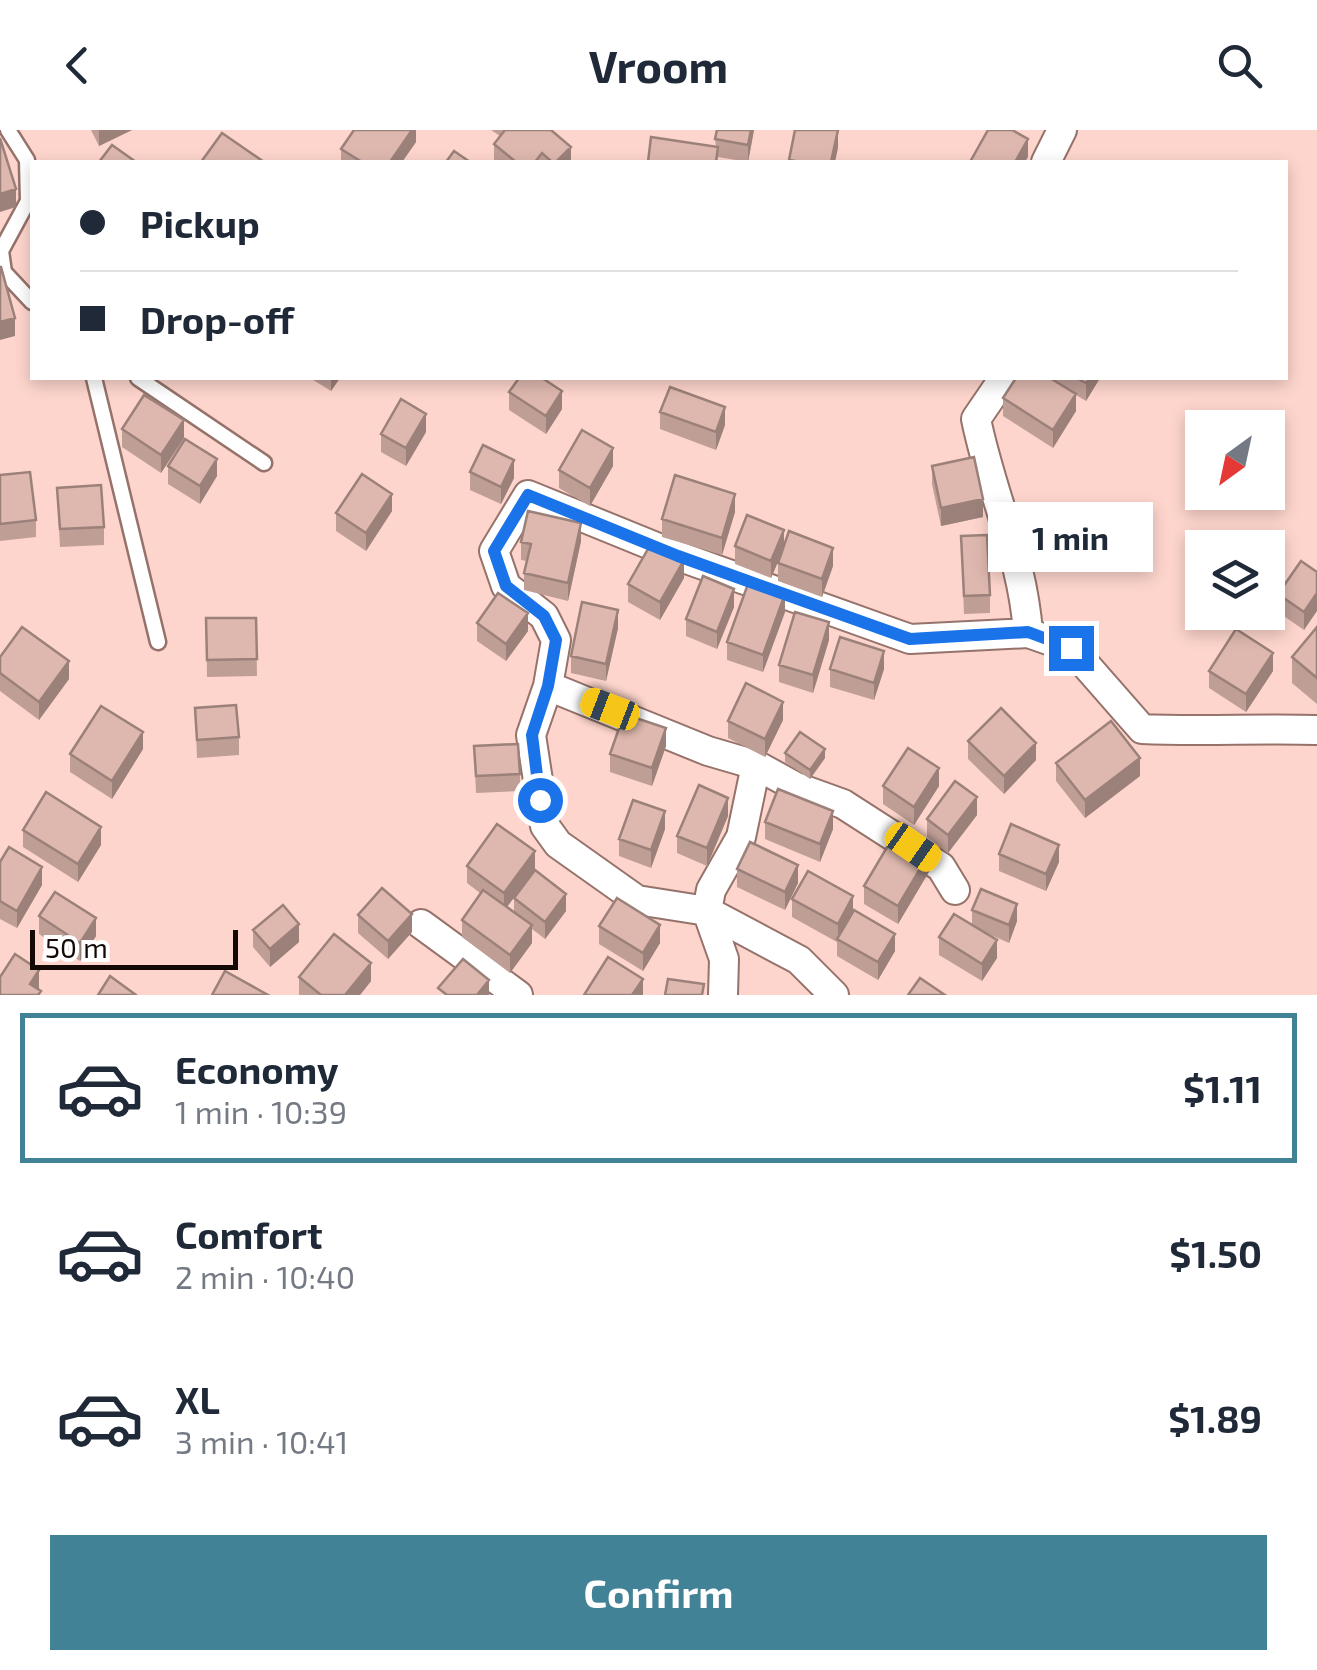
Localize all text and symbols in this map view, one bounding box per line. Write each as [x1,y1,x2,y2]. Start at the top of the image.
icon: back [50,38,105,93]
text: Vroom [589,38,728,92]
icon: search [1212,38,1267,93]
text: Pickup [140,200,260,246]
text: Drop-off [140,296,294,342]
north arrow [1185,410,1285,510]
map controls [1185,410,1285,630]
callout: 1 min [988,503,1154,573]
text: 1 min [1032,518,1109,556]
button: layers [1185,530,1285,630]
route end [1049,626,1094,671]
car [577,684,643,734]
route start [518,778,563,823]
car [880,818,946,876]
scale bar [30,925,238,970]
text: 50 m [45,930,108,964]
icon: car [55,1043,145,1133]
text: Economy [175,1046,339,1092]
text: $1.11 [1183,1065,1262,1111]
text: 1 min · 10:39 [175,1092,347,1130]
icon: car [55,1208,145,1298]
text: Comfort [175,1211,323,1257]
text: $1.50 [1169,1230,1262,1276]
text: 2 min · 10:40 [175,1257,355,1295]
icon: car [55,1373,145,1463]
text: XL [175,1376,220,1422]
text: $1.89 [1168,1395,1262,1441]
text: 3 min · 10:41 [175,1422,348,1460]
button: Confirm [50,1535,1267,1650]

